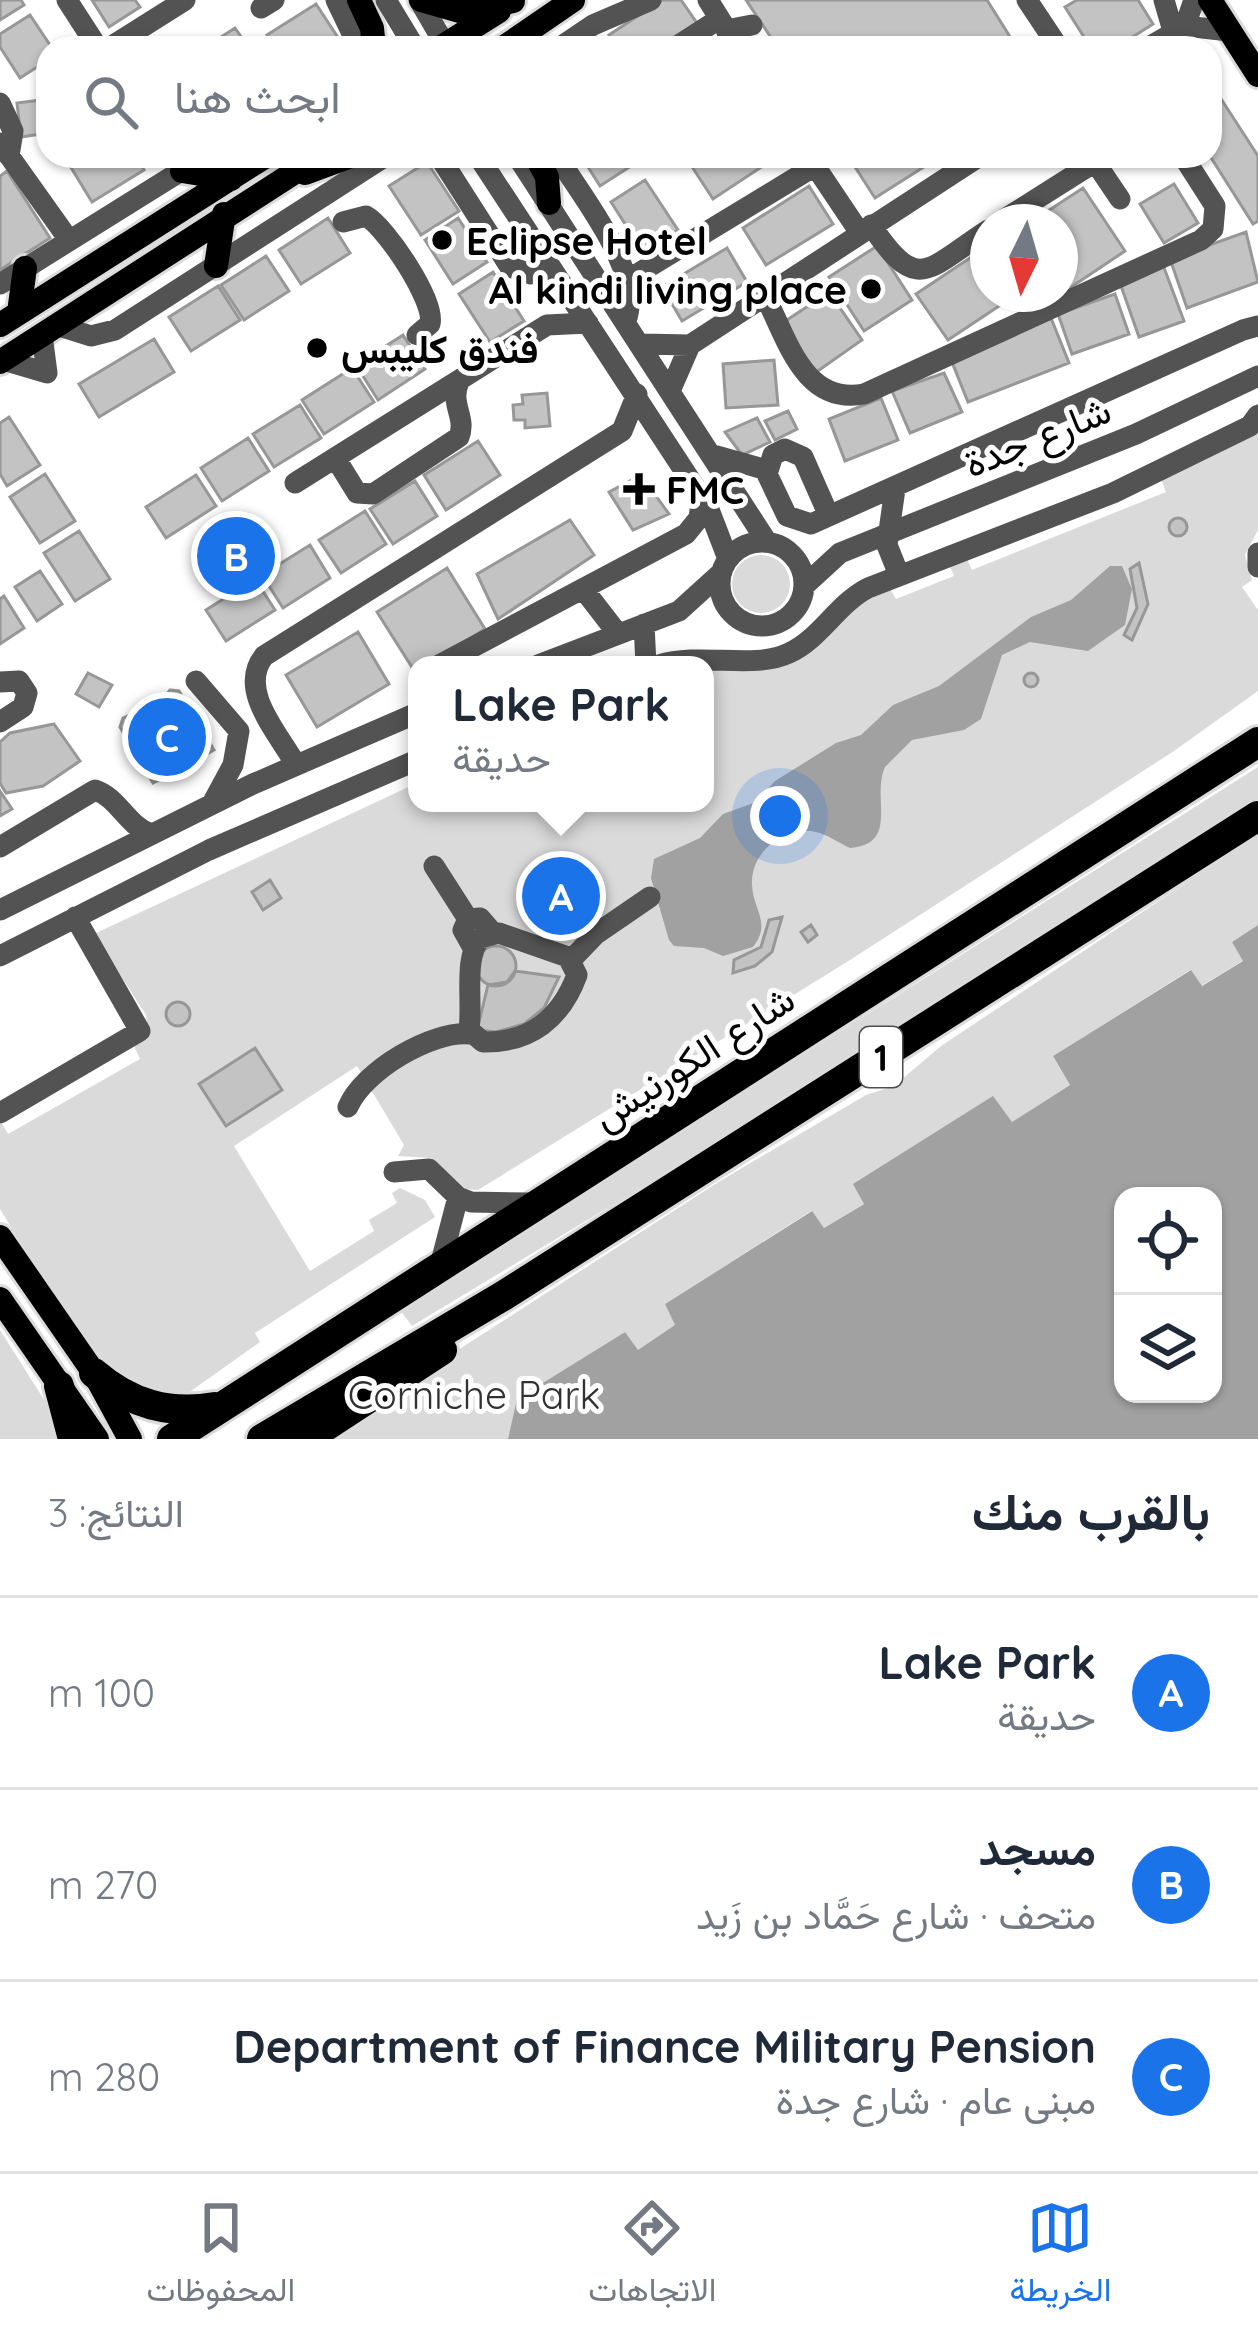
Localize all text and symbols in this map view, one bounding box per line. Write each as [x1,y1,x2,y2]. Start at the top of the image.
search box [36,36,1222,168]
text: ابحث هنا [174,68,341,124]
icon: search [78,69,144,135]
north arrow [970,204,1078,312]
place label: Eclipse Hotel [466,216,707,265]
marker: Eclipse Hotel [429,227,455,253]
place label: Al kindi living place [489,265,847,314]
marker: Al kindi living place [858,276,884,302]
place label: فندق كليبس [341,324,539,373]
marker: فندق كليبس [304,335,330,361]
street label: شارع جدة [956,384,1119,490]
place label: FMC [666,465,744,514]
marker: FMC [623,473,655,505]
pin: B [197,511,275,601]
popup [408,656,714,812]
text: Lake Park [452,676,670,732]
pin: C [128,692,206,782]
text: حديقة [452,733,551,782]
your location [750,786,810,846]
pin: A [522,851,600,941]
street label: شارع الكورنيش [583,974,805,1143]
road number: 1 [860,1027,902,1087]
map controls [1114,1187,1222,1403]
button: locate [1114,1187,1222,1295]
button: layers [1114,1295,1222,1403]
park label: Corniche Park [348,1370,600,1419]
text: بالقرب منك [972,1479,1210,1543]
text: النتائج: 3 [48,1488,184,1537]
text: Lake Park [878,1634,1096,1690]
text: 100 m [48,1668,155,1717]
text: A [1159,1668,1183,1717]
text: حديقة [997,1691,1096,1740]
text: مسجد [979,1820,1096,1876]
text: 270 m [48,1860,158,1909]
text: B [1158,1860,1184,1909]
text: متحف · شارع حَمَّاد بن زَيد [696,1890,1096,1939]
text: Department of Finance Military Pension [233,2018,1096,2074]
text: 280 m [48,2052,160,2101]
text: C [1159,2052,1183,2101]
text: مبنى عام · شارع جدة [776,2075,1096,2124]
tab: المحفوظات [147,2195,295,2319]
tab: الاتجاهات [588,2195,716,2319]
tab: الخريطة [1009,2195,1111,2319]

